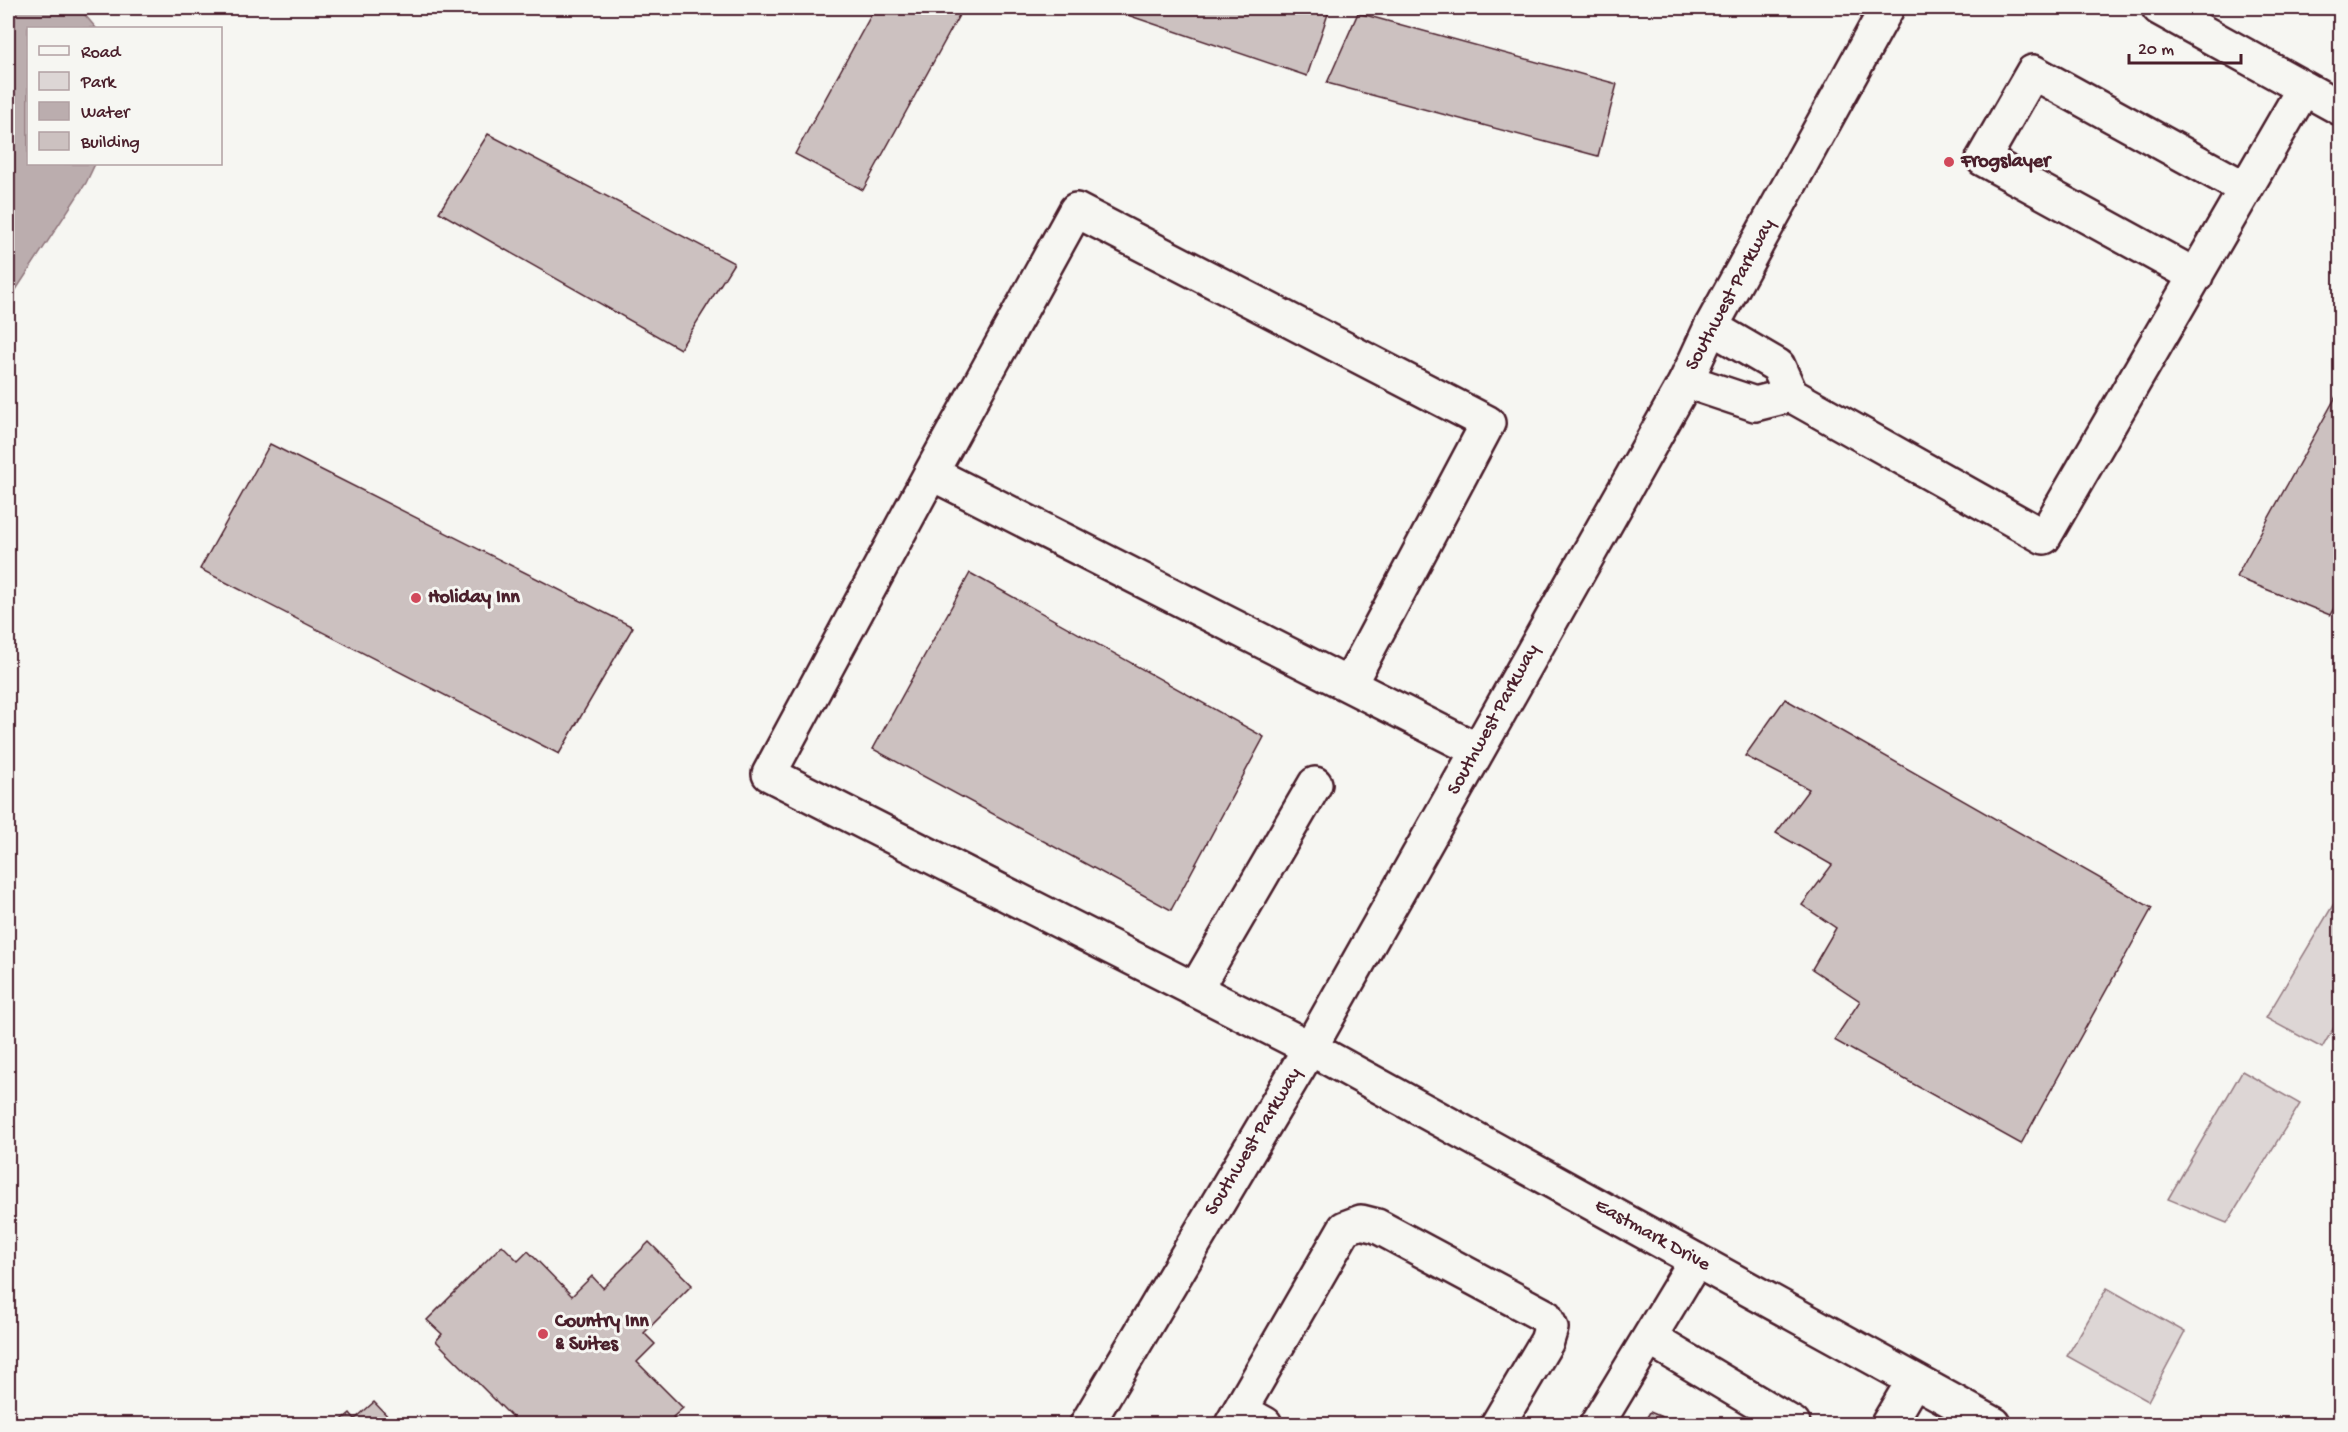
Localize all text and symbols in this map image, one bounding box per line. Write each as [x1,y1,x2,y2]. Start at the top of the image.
legend [27,27,222,165]
scale bar [2129,27,2242,65]
text: 20 m [2138,40,2174,61]
text: Road [81,43,122,64]
text: Park [80,73,117,94]
text: Water [81,103,131,124]
text: Building [80,133,140,154]
place label: Frogslayer [1960,151,2052,174]
marker: Frogslayer [1942,155,1956,169]
street label: Southwest Parkway [1681,215,1781,375]
place label: Holiday Inn [428,587,520,610]
marker: Holiday Inn [409,591,423,605]
street label: Southwest Parkway [1443,641,1545,799]
street label: Southwest Parkway [1201,1064,1307,1220]
street label: Eastmark Drive [1590,1195,1714,1278]
place label: Country Inn & Suites [554,1311,649,1357]
marker: Country Inn & Suites [536,1327,550,1341]

